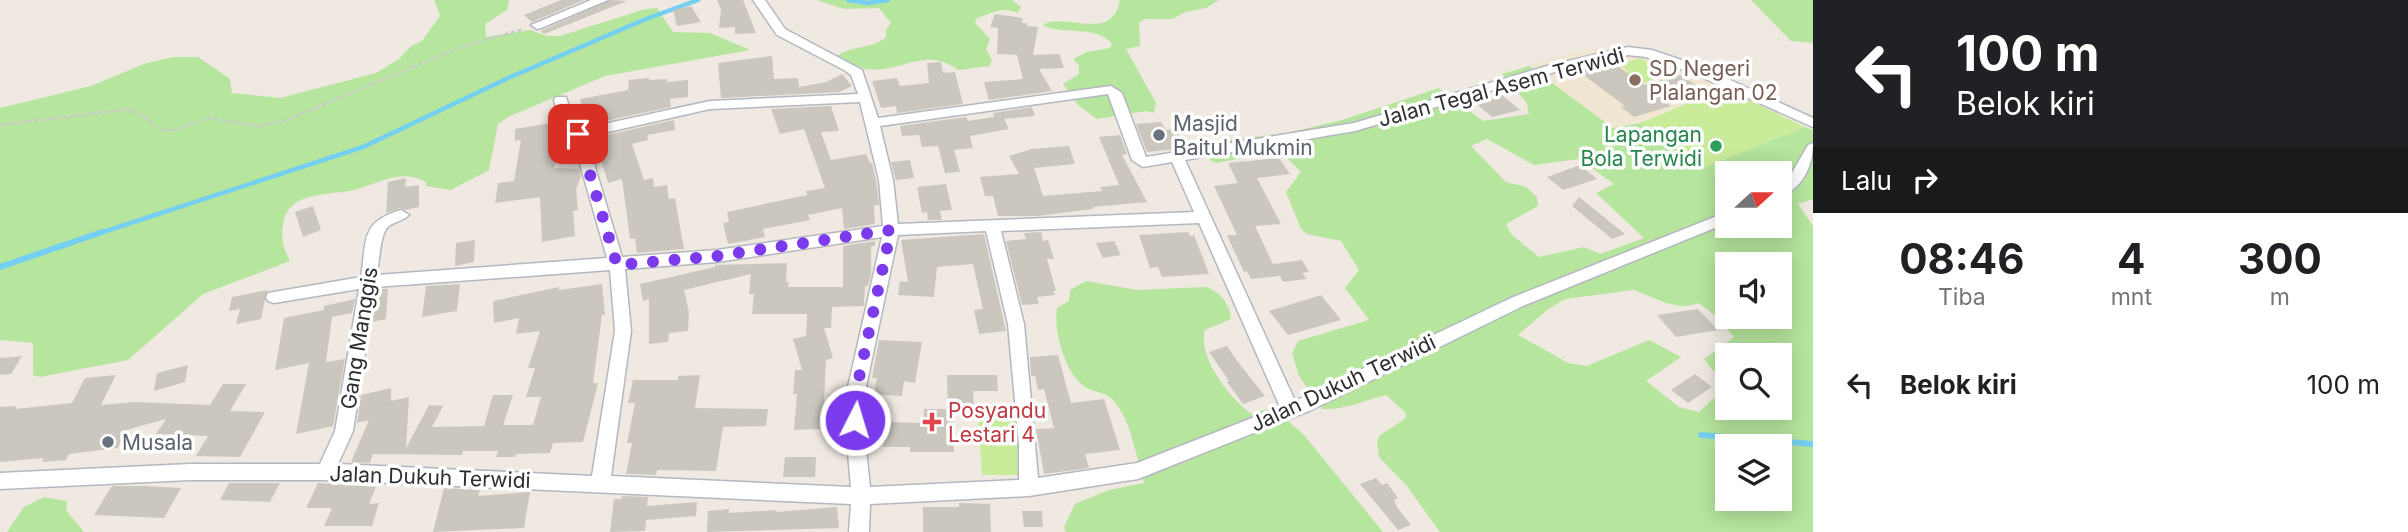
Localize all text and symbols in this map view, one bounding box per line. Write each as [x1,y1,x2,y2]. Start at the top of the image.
text: 100 m [1956,24,2100,83]
icon: left [1841,28,1932,119]
street label: Jalan Tegal Asem Terwidi [1375,42,1627,132]
place label: SD Negeri Plalangan 02 [1649,56,1778,105]
marker: SD Negeri Plalangan 02 [1627,72,1643,88]
text: Belok kiri [1956,84,2095,123]
pin [548,104,608,164]
place label: Masjid Baitul Mukmin [1173,111,1313,160]
icon: arrive [559,115,597,153]
place label: Lapangan Bola Terwidi [1580,122,1702,171]
marker: Masjid Baitul Mukmin [1151,127,1167,143]
marker: Lapangan Bola Terwidi [1708,138,1724,154]
north arrow [1715,161,1792,238]
map controls [1715,161,1792,511]
icon: right [1906,161,1944,199]
text: Lalu [1841,165,1892,196]
text: 08:46 [1899,233,2025,284]
text: 4 [2117,233,2145,284]
text: 300 [2238,233,2322,284]
button: sound [1715,252,1792,329]
street label: Gang Manggis [335,265,383,411]
text: Tiba [1938,283,1986,311]
text: mnt [2111,283,2152,311]
text: m [2270,283,2290,311]
street label: Jalan Dukuh Terwidi [1247,329,1439,437]
button: search [1715,343,1792,420]
icon: left [1841,366,1879,404]
text: Belok kiri [1900,369,2017,400]
text: 100 m [2307,369,2380,400]
position arrow [818,383,892,457]
place label: Posyandu Lestari 4 [948,398,1046,447]
marker: Posyandu Lestari 4 [922,412,942,432]
place label: Musala [122,430,193,455]
marker: Musala [100,434,116,450]
button: layers [1715,434,1792,511]
street label: Jalan Dukuh Terwidi [329,461,531,493]

